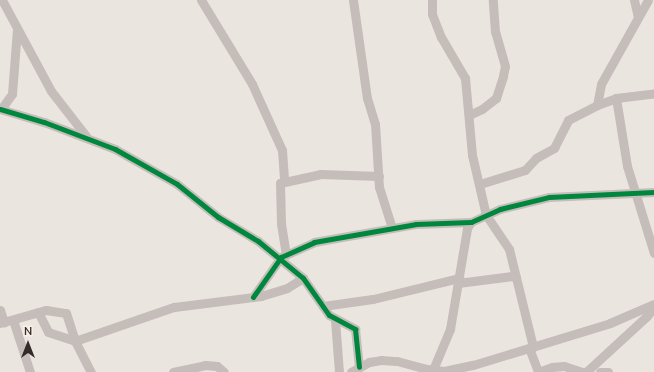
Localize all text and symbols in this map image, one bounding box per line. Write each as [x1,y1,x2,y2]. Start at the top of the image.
north arrow [8,324,48,364]
text: N [24,324,32,339]

